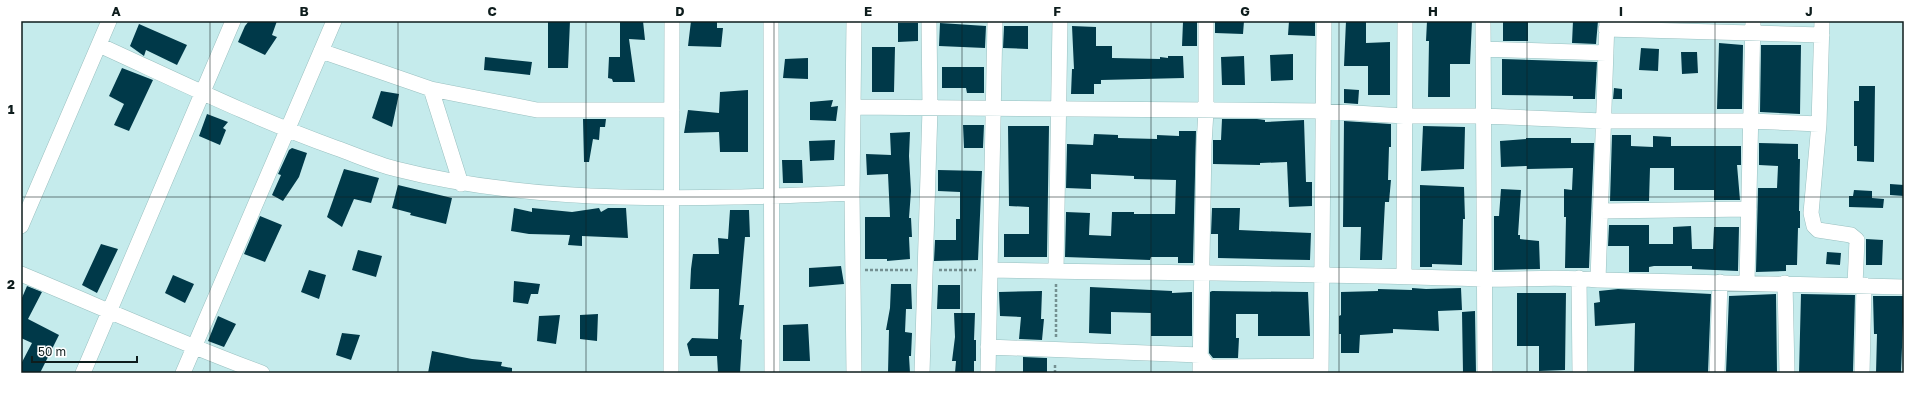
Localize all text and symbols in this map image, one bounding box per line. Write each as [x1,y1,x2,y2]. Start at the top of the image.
text: A [111,3,121,19]
text: B [299,3,309,19]
text: C [487,3,497,19]
text: D [675,3,685,19]
text: E [864,3,872,19]
text: F [1053,3,1061,19]
text: G [1240,3,1250,19]
text: H [1428,3,1438,19]
text: I [1619,3,1623,19]
text: J [1805,3,1813,19]
text: 1 [8,101,15,117]
text: 2 [7,276,15,292]
scale bar [32,338,137,364]
text: 50 m [38,344,66,359]

